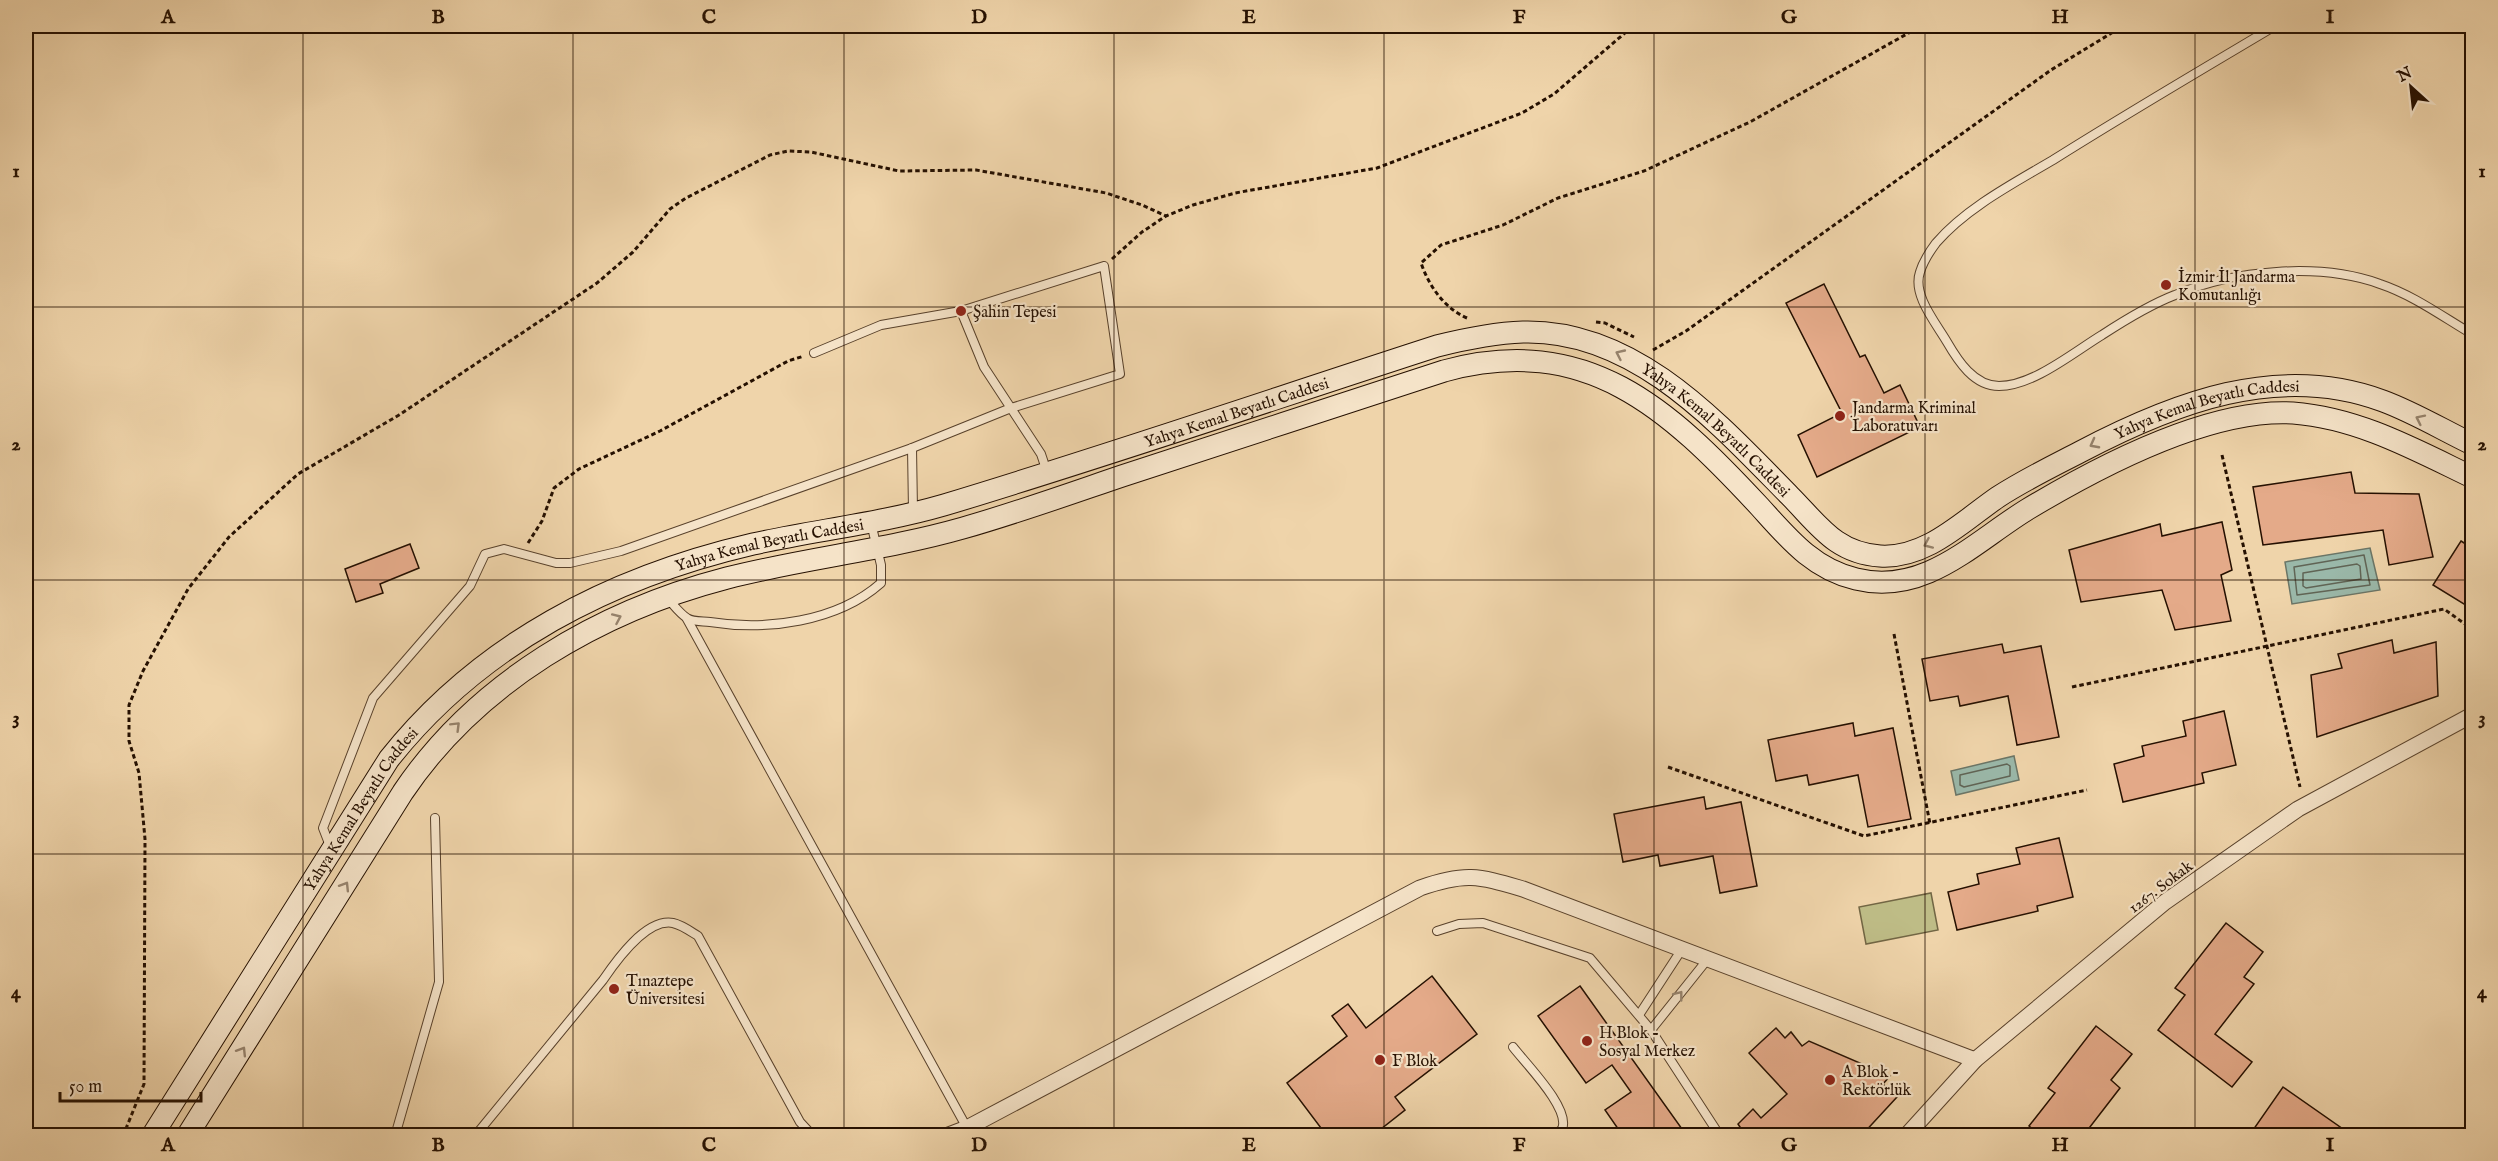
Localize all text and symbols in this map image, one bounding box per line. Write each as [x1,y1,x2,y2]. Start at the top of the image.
text: A [160,5,176,30]
text: B [431,5,445,30]
text: C [702,5,716,30]
text: D [971,5,987,30]
text: E [1242,5,1256,30]
text: F [1513,5,1526,30]
text: G [1781,5,1798,30]
text: H [2051,5,2069,30]
text: I [2326,5,2335,30]
north arrow [2381,57,2441,117]
text: N [2393,63,2416,88]
text: 1 [12,159,20,184]
text: 1 [2478,159,2486,184]
place label: İzmir İl Jandarma Komutanlığı [2178,266,2295,306]
marker: İzmir İl Jandarma Komutanlığı [2159,278,2173,292]
place label: Şahin Tepesi [973,303,1056,323]
marker: Şahin Tepesi [954,304,968,318]
one-way arrow [1615,350,1626,362]
street label: Yahya Kemal Beyatlı Caddesi [1637,360,1794,502]
street label: Yahya Kemal Beyatlı Caddesi [1142,374,1332,453]
street label: Yahya Kemal Beyatlı Caddesi [2111,377,2300,445]
place label: Jandarma Kriminal Laboratuvarı [1850,399,1976,437]
marker: Jandarma Kriminal Laboratuvarı [1833,409,1847,423]
one-way arrow [2415,414,2426,426]
text: 2 [11,432,21,457]
text: 2 [2477,432,2487,457]
one-way arrow [2090,437,2101,448]
street label: Yahya Kemal Beyatlı Caddesi [673,516,865,577]
one-way arrow [1923,537,1934,549]
one-way arrow [611,614,622,626]
text: 3 [12,706,20,731]
text: 3 [2478,706,2486,731]
one-way arrow [448,722,459,733]
street label: Yahya Kemal Beyatlı Caddesi [300,724,423,896]
street label: 1267. Sokak [2125,857,2198,918]
one-way arrow [338,882,350,892]
place label: Tınaztepe Üniversitesi [626,972,705,1010]
text: 4 [11,980,22,1005]
text: 4 [2477,980,2488,1005]
marker: Tınaztepe Üniversitesi [607,982,621,996]
one-way arrow [1672,991,1683,1002]
place label: H Blok - Sosyal Merkez [1599,1024,1695,1062]
marker: H Blok - Sosyal Merkez [1580,1034,1594,1048]
one-way arrow [234,1047,246,1057]
place label: F Blok [1392,1052,1438,1072]
marker: F Blok [1373,1053,1387,1067]
place label: A Blok - Rektörlük [1841,1063,1911,1101]
scale bar [60,1065,201,1103]
marker: A Blok - Rektörlük [1823,1073,1837,1087]
text: 50 m [69,1076,102,1099]
text: A [160,1133,176,1158]
text: B [431,1133,445,1158]
text: C [702,1133,716,1158]
text: D [971,1133,987,1158]
text: E [1242,1133,1256,1158]
text: F [1513,1133,1526,1158]
text: G [1781,1133,1798,1158]
text: H [2051,1133,2069,1158]
text: I [2326,1133,2335,1158]

